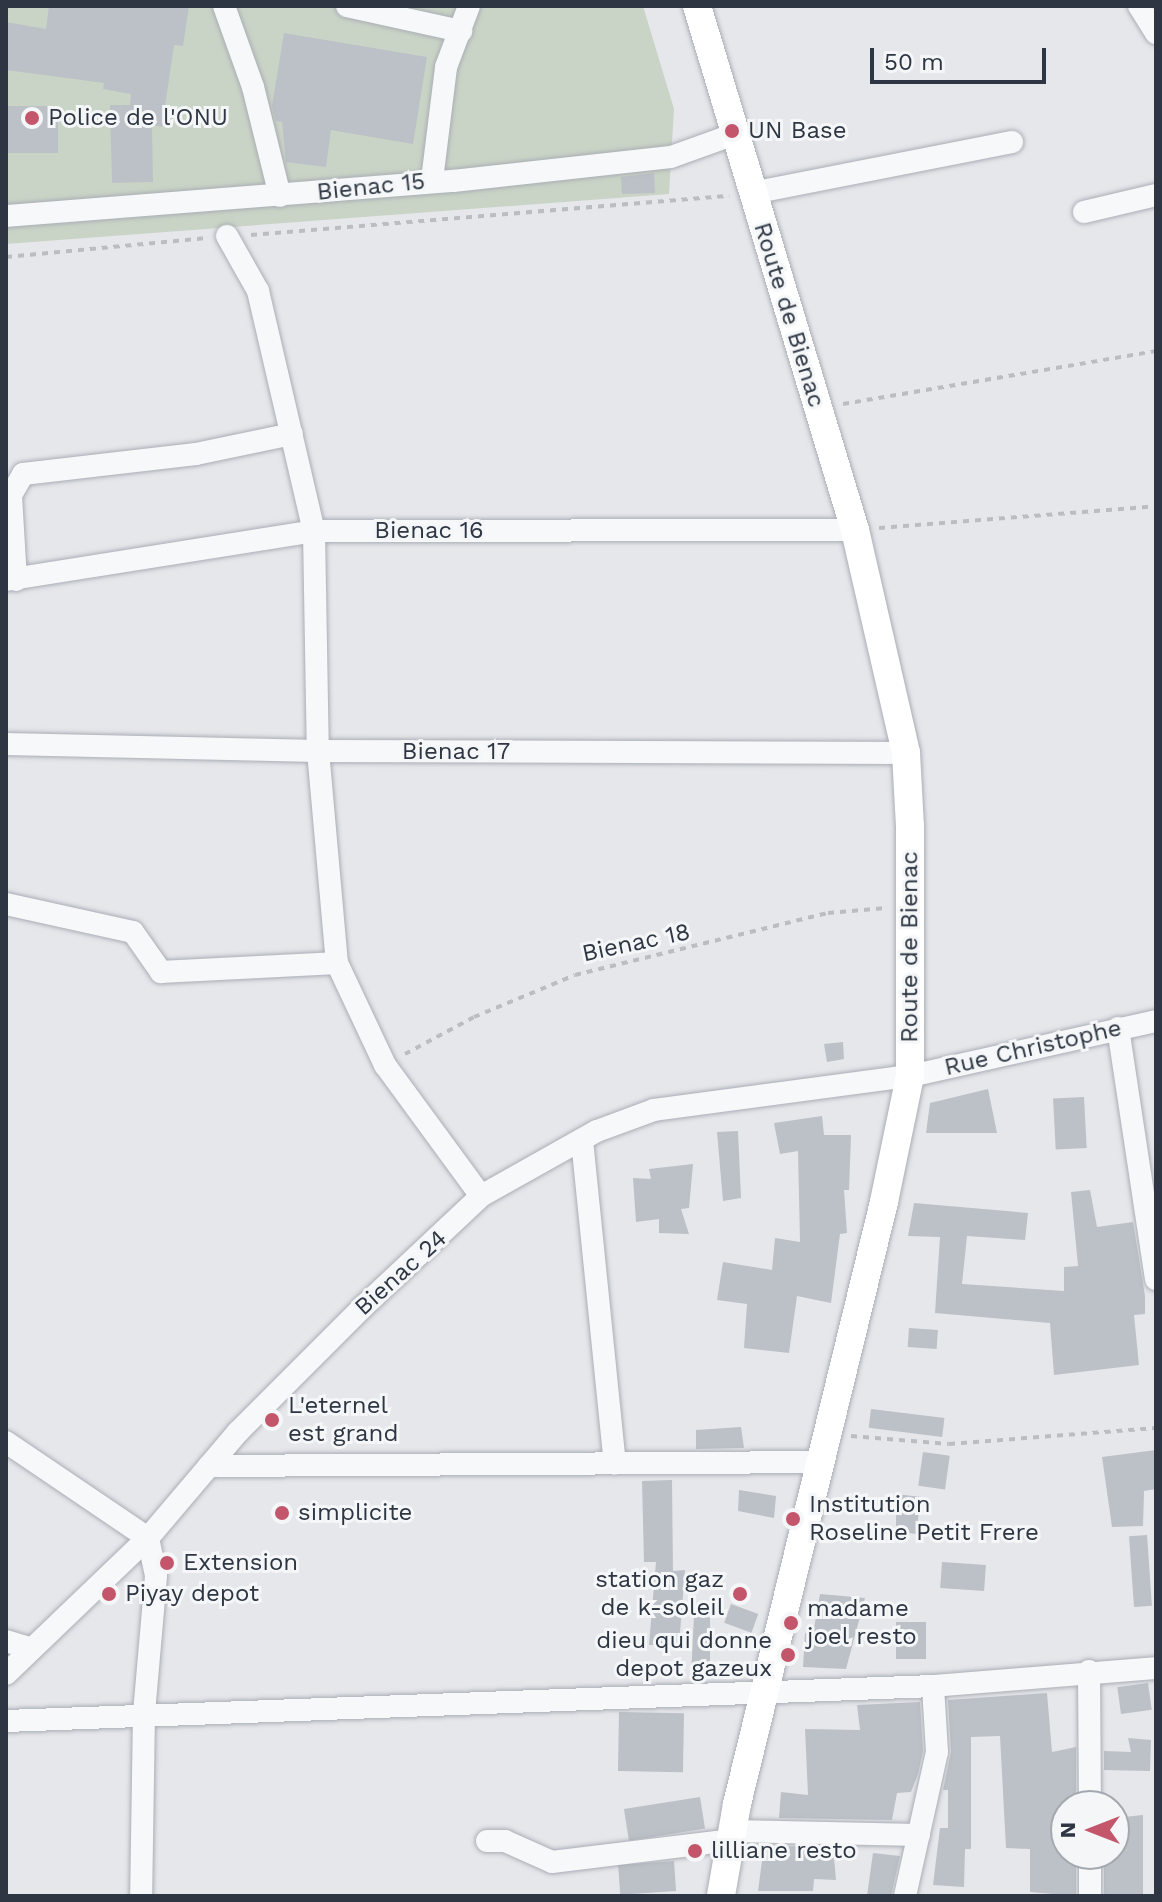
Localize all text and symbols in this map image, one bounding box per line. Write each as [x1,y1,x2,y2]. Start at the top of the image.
scale bar [874,32,1050,82]
text: 50 m [884,48,944,76]
place label: Police de l'ONU [48,104,228,132]
marker: Police de l'ONU [23,109,41,127]
place label: UN Base [748,117,847,145]
marker: UN Base [723,122,741,140]
street label: Bienac 15 [315,167,427,207]
street label: Route de Bienac [747,219,831,411]
street label: Bienac 16 [374,517,484,545]
street label: Bienac 17 [402,738,510,766]
street label: Route de Bienac [896,851,924,1043]
street label: Bienac 18 [579,917,693,969]
street label: Rue Christophe [942,1014,1124,1082]
street label: Bienac 24 [349,1224,453,1322]
place label: L'eternel est grand [288,1392,398,1448]
marker: L'eternel est grand [263,1411,281,1429]
place label: Institution Roseline Petit Frere [809,1491,1039,1547]
place label: simplicite [298,1499,412,1527]
marker: simplicite [273,1504,291,1522]
marker: Institution Roseline Petit Frere [784,1510,802,1528]
place label: Extension [183,1549,298,1577]
marker: Extension [158,1554,176,1572]
place label: station gaz de k-soleil [595,1566,724,1622]
place label: Piyay depot [125,1580,260,1608]
marker: Piyay depot [100,1585,118,1603]
marker: station gaz de k-soleil [731,1585,749,1603]
place label: madame joel resto [807,1595,918,1651]
marker: madame joel resto [782,1614,800,1632]
place label: dieu qui donne depot gazeux [596,1627,772,1683]
marker: dieu qui donne depot gazeux [779,1646,797,1664]
north arrow [1050,1790,1130,1870]
text: N [1055,1822,1080,1838]
place label: lilliane resto [711,1837,857,1865]
marker: lilliane resto [686,1842,704,1860]

